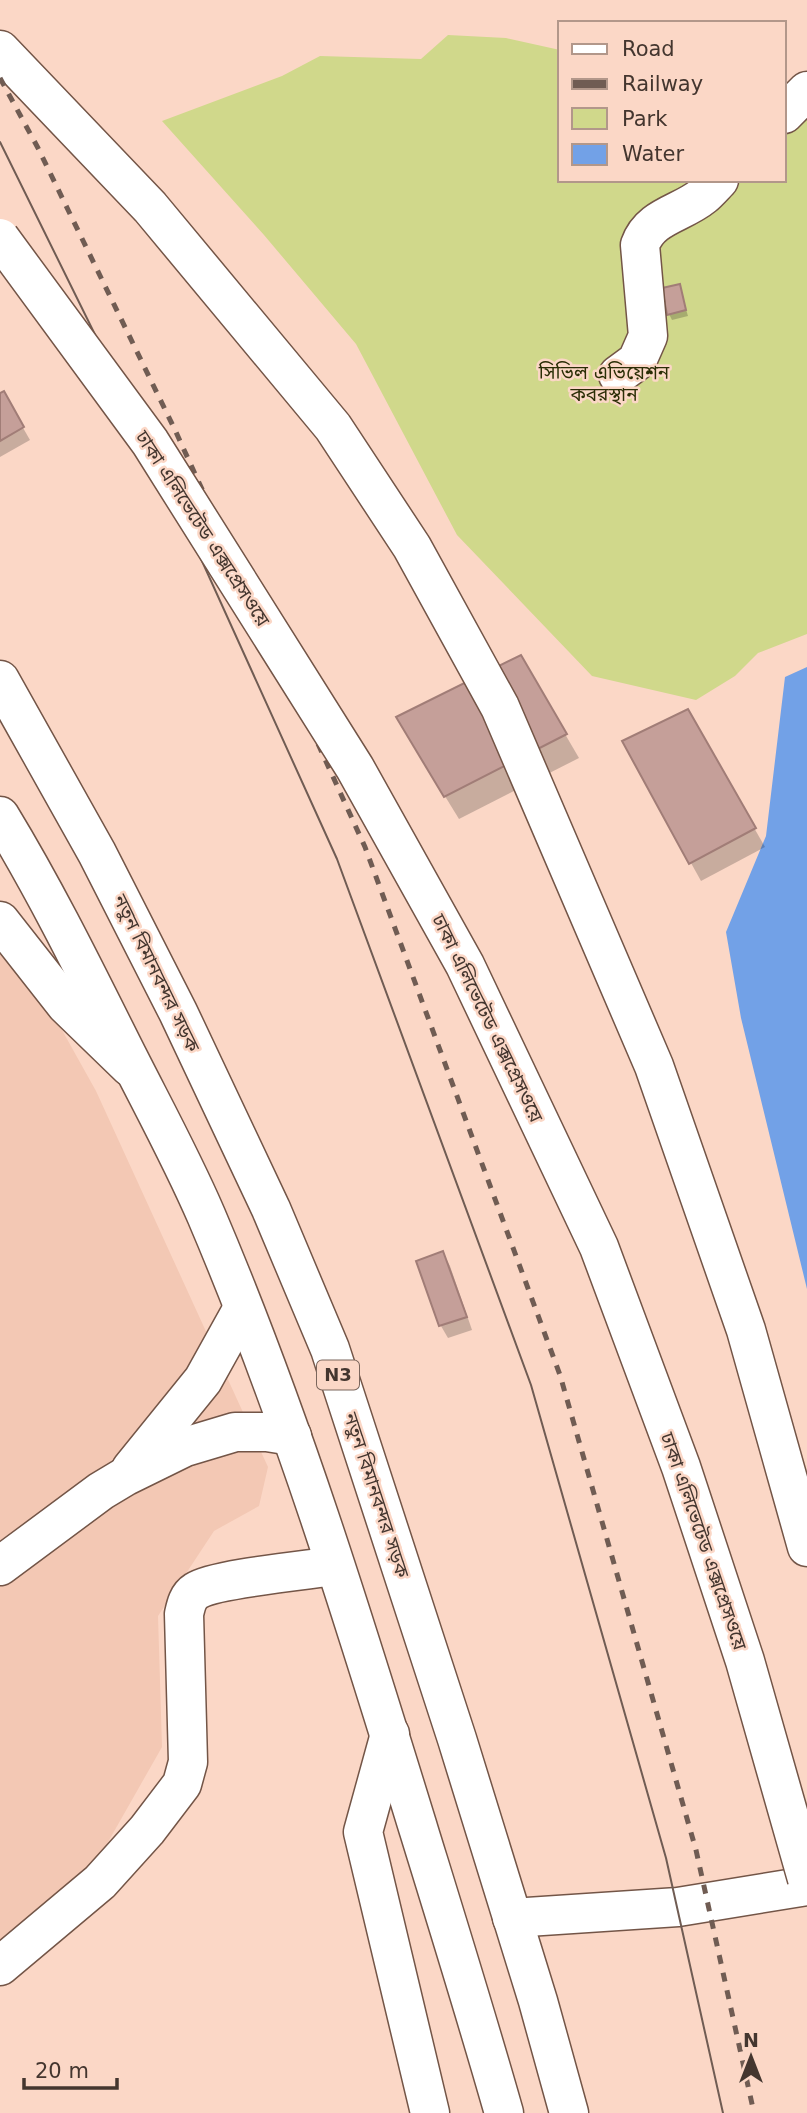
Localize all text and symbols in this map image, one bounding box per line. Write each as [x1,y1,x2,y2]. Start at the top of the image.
legend [558,21,786,182]
text: Road [622,37,675,61]
text: Railway [622,72,703,96]
text: Park [622,107,668,131]
text: Water [622,142,684,166]
park label: সিভিল এভিয়েশন কবরস্থান [538,361,670,405]
street label: ঢাকা এলিভেটেড এক্সপ্রেসওয়ে [131,425,275,631]
street label: নতুন বিমানবন্দর সড়ক [108,890,205,1056]
street label: ঢাকা এলিভেটেড এক্সপ্রেসওয়ে [428,910,548,1127]
road number: N3 [317,1360,359,1390]
street label: নতুন বিমানবন্দর সড়ক [339,1409,414,1581]
street label: ঢাকা এলিভেটেড এক্সপ্রেসওয়ে [656,1428,752,1654]
north arrow [716,2022,786,2092]
text: N [743,2029,759,2051]
scale bar [24,2046,117,2090]
text: 20 m [35,2059,89,2083]

